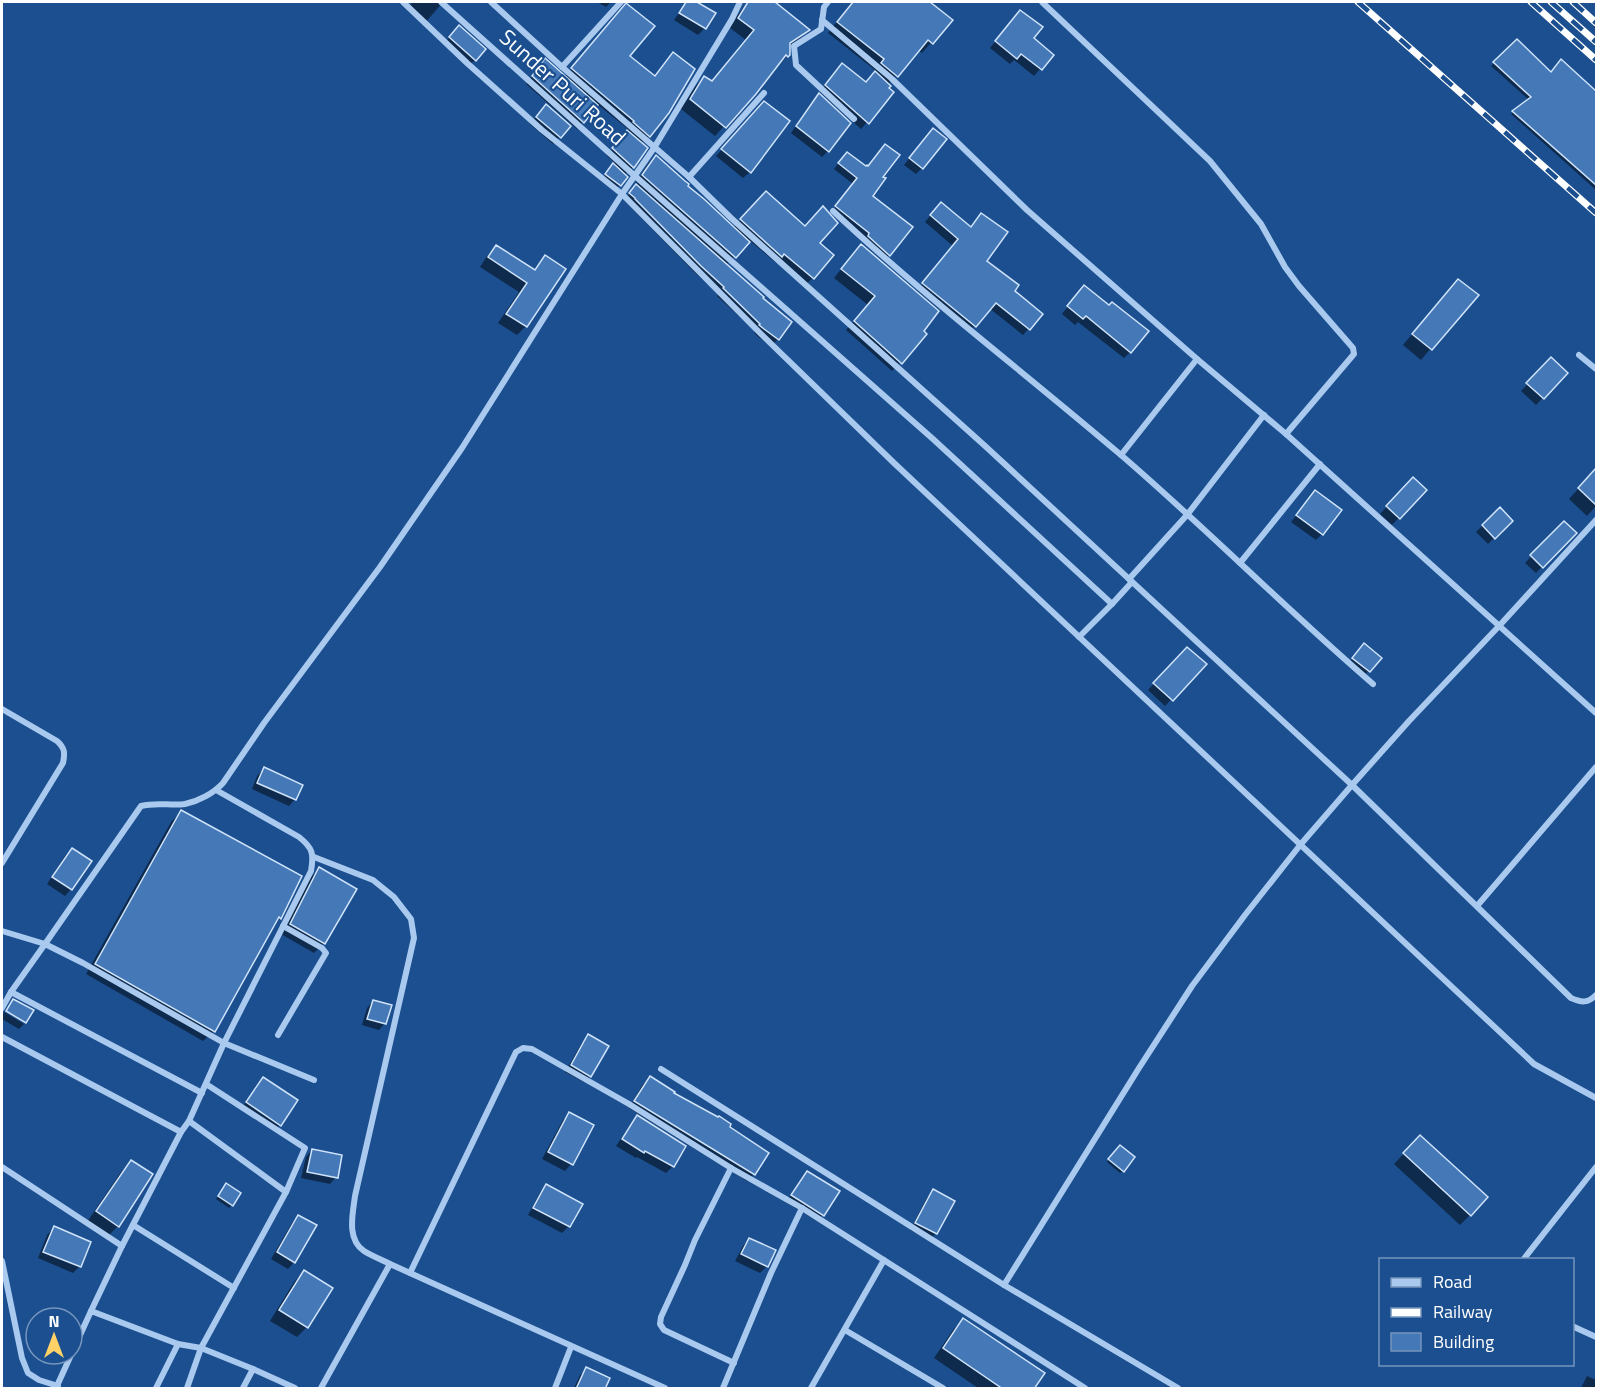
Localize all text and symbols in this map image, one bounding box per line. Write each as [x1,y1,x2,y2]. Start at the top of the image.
street label: Sunder Puri Road [492,21,634,153]
legend [1379,1258,1574,1366]
text: Road [1433,1268,1472,1295]
text: Railway [1433,1298,1493,1325]
north arrow [24,1306,84,1366]
text: N [48,1309,60,1333]
text: Building [1433,1328,1494,1355]

